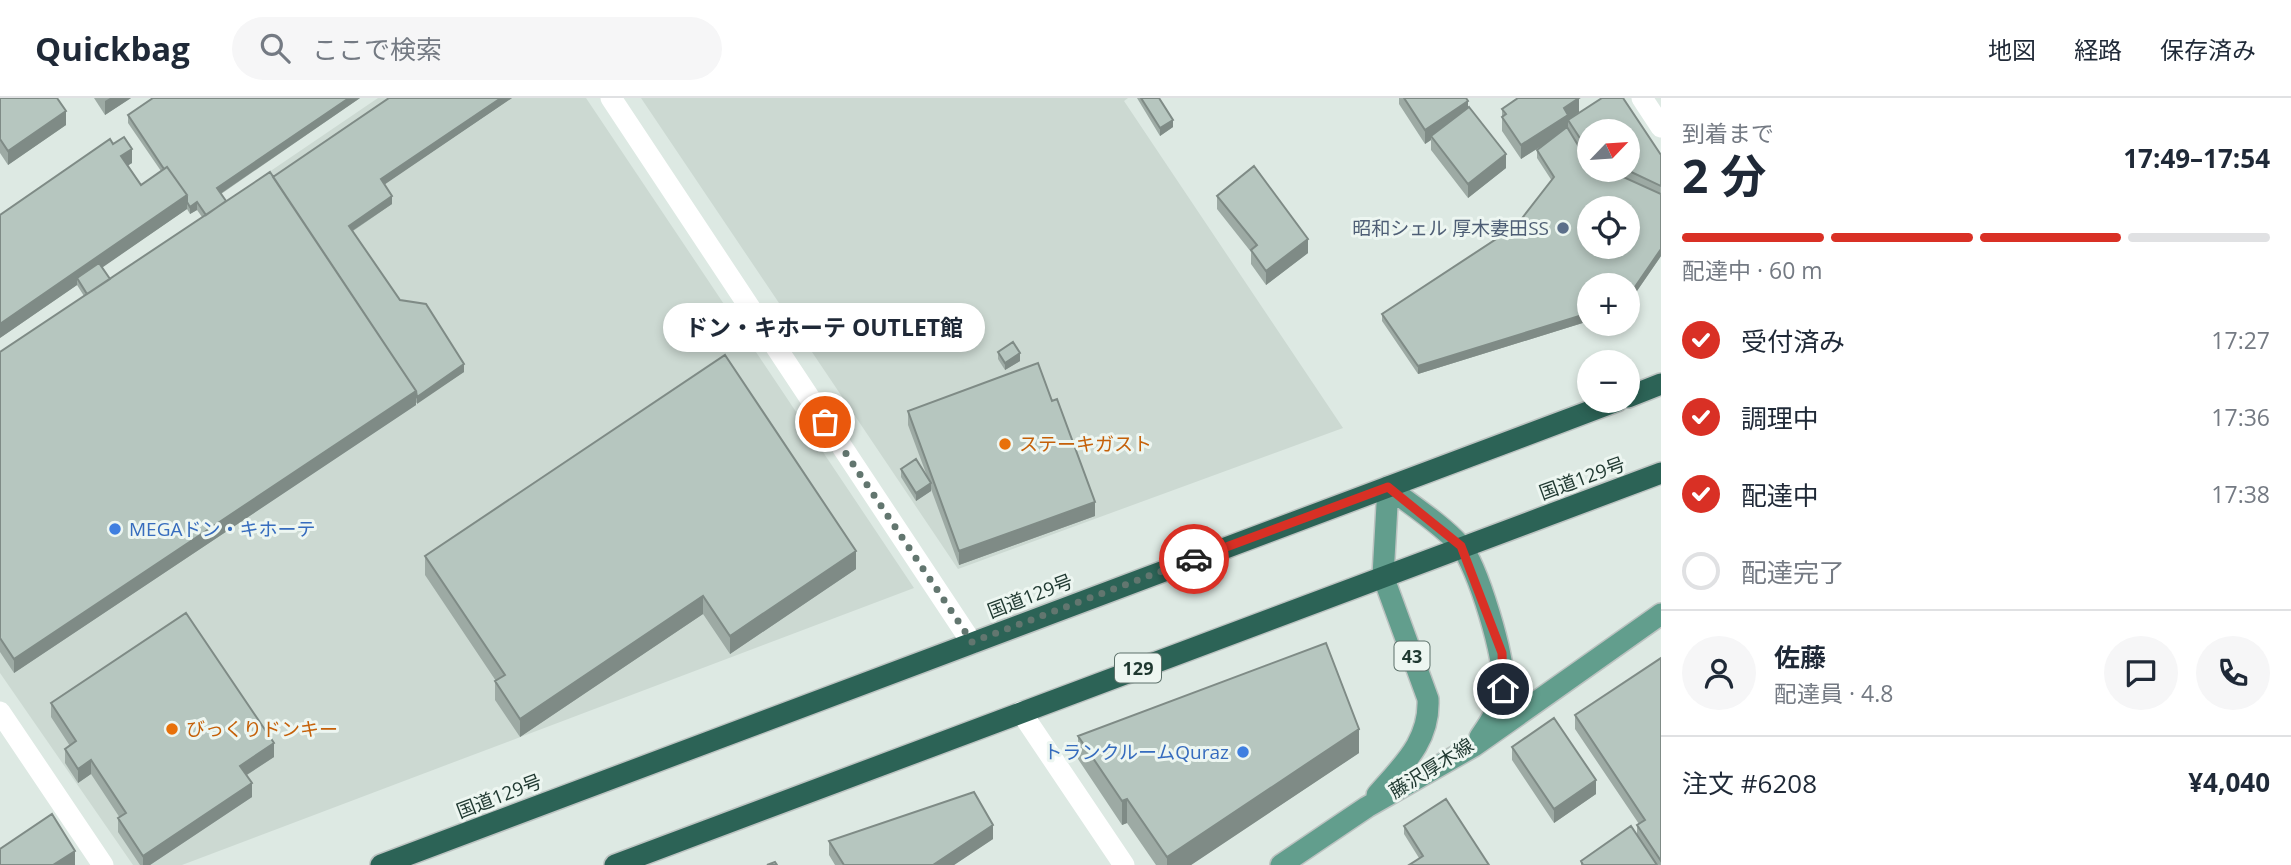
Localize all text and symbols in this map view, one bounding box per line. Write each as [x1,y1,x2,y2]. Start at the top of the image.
search box [232,17,722,80]
text: Quickbag [35,26,190,71]
icon: search [256,29,294,67]
text: ここで検索 [312,31,442,67]
text: 地図 [1988,33,2036,66]
text: 経路 [2074,33,2122,66]
text: 保存済み [2160,33,2256,66]
text: 到着まで [1682,117,1774,149]
north arrow [1577,119,1640,182]
map controls [1577,119,1640,413]
text: 17:49–17:54 [2123,140,2270,176]
text: 2 分 [1682,144,1766,206]
button: locate [1577,196,1640,259]
place label: 昭和シェル 厚木妻田SS [1352,215,1549,241]
marker: 昭和シェル 厚木妻田SS [1555,220,1571,236]
text: 配達中 · 60 m [1682,254,1823,286]
button: + [1577,273,1640,336]
callout: ドン・キホーテ OUTLET館 [664,303,986,352]
text: ドン・キホーテ OUTLET館 [685,311,963,343]
icon: check [1682,321,1720,359]
text: 受付済み [1741,323,1845,359]
text: 17:27 [2211,324,2270,356]
button: − [1577,350,1640,413]
pin [795,392,855,452]
icon: check [1682,398,1720,436]
text: 調理中 [1741,400,1819,436]
text: 17:36 [2211,401,2270,433]
icon: bag [806,403,844,441]
place label: ステーキガスト [1019,431,1152,457]
marker: ステーキガスト [997,436,1013,452]
street label: 国道129号 [1535,450,1629,506]
icon: check [1682,475,1720,513]
text: 配達中 [1741,477,1819,513]
text: 17:38 [2211,478,2270,510]
place label: MEGAドン・キホーテ [129,516,315,542]
marker: MEGAドン・キホーテ [107,521,123,537]
courier [1159,524,1229,594]
icon: car [1175,540,1213,578]
text: 配達完了 [1741,554,1845,590]
street label: 国道129号 [984,568,1076,624]
button: person [1682,636,1756,710]
button: chat [2104,636,2178,710]
button: phone [2196,636,2270,710]
text: 佐藤 [1774,639,1826,675]
road number: 43 [1394,642,1430,670]
road number: 129 [1115,654,1161,682]
pin [1473,659,1533,719]
icon: home [1484,670,1522,708]
text: 配達員 · 4.8 [1774,677,1893,709]
place label: びっくりドンキー [186,716,338,742]
marker: びっくりドンキー [164,721,180,737]
street label: 藤沢厚木線 [1384,732,1478,804]
place label: トランクルームQuraz [1043,739,1229,765]
marker: トランクルームQuraz [1235,744,1251,760]
text: ¥4,040 [2188,764,2270,800]
text: 注文 #6208 [1682,765,1817,801]
street label: 国道129号 [453,768,545,824]

